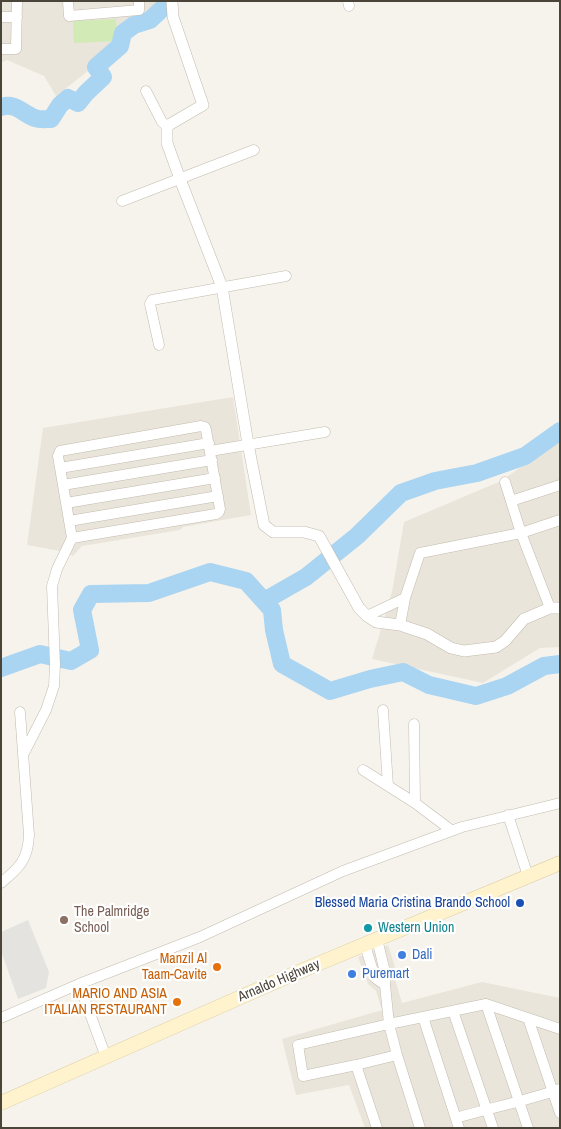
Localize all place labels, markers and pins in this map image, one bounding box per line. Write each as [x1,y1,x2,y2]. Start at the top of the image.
place label: Blessed Maria Cristina Brando School [315,895,510,911]
marker: Blessed Maria Cristina Brando School [514,897,526,909]
place label: The Palmridge School [74,904,149,936]
marker: The Palmridge School [58,914,70,926]
place label: Western Union [378,920,454,936]
marker: Western Union [362,922,374,934]
place label: Dali [412,947,432,963]
marker: Dali [396,949,408,961]
place label: Manzil Al Taam-Cavite [142,951,207,984]
marker: Manzil Al Taam-Cavite [211,961,223,973]
place label: Puremart [362,966,409,982]
marker: Puremart [346,968,358,980]
place label: MARIO AND ASIA ITALIAN RESTAURANT [44,986,167,1019]
marker: MARIO AND ASIA ITALIAN RESTAURANT [171,996,183,1008]

